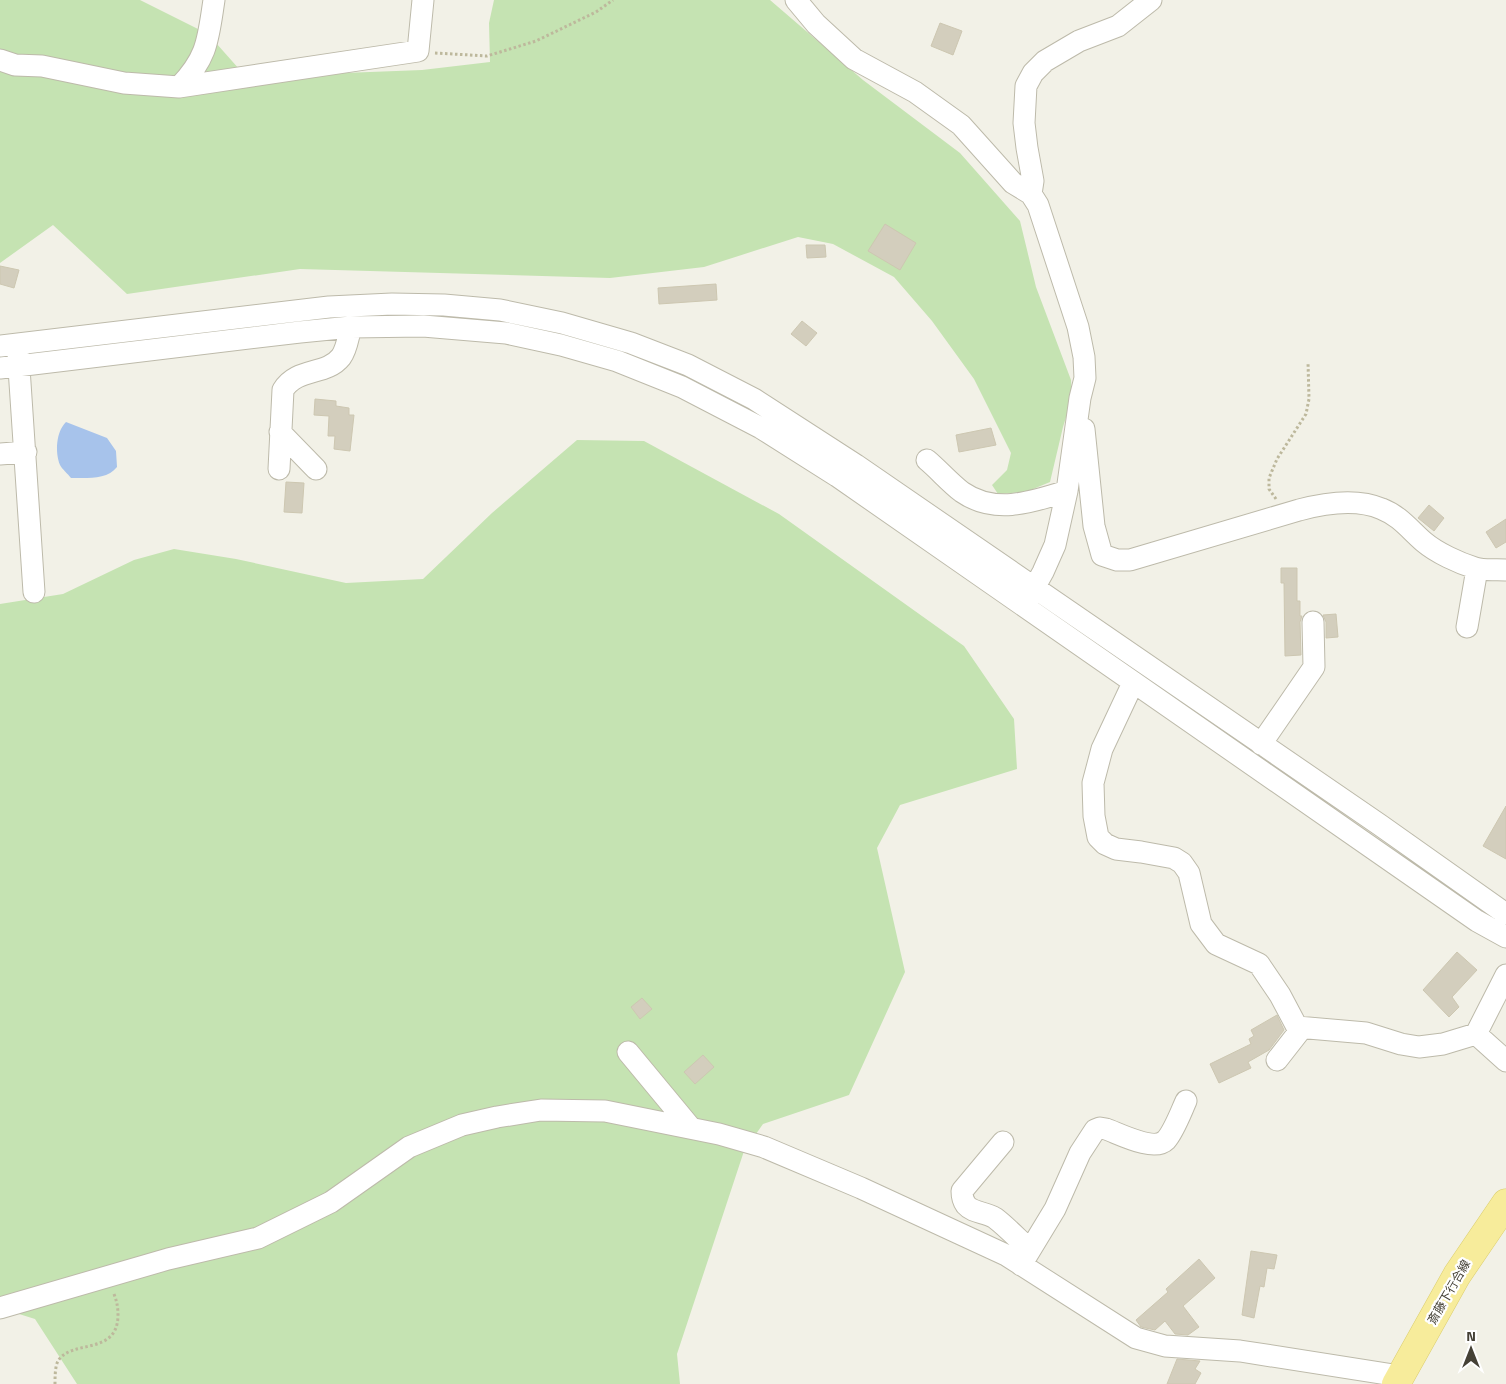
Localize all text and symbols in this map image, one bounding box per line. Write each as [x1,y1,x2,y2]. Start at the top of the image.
street label: 斎藤下行合線 [1422,1256,1475,1328]
north arrow [1446,1324,1496,1374]
text: N [1466,1325,1476,1346]

